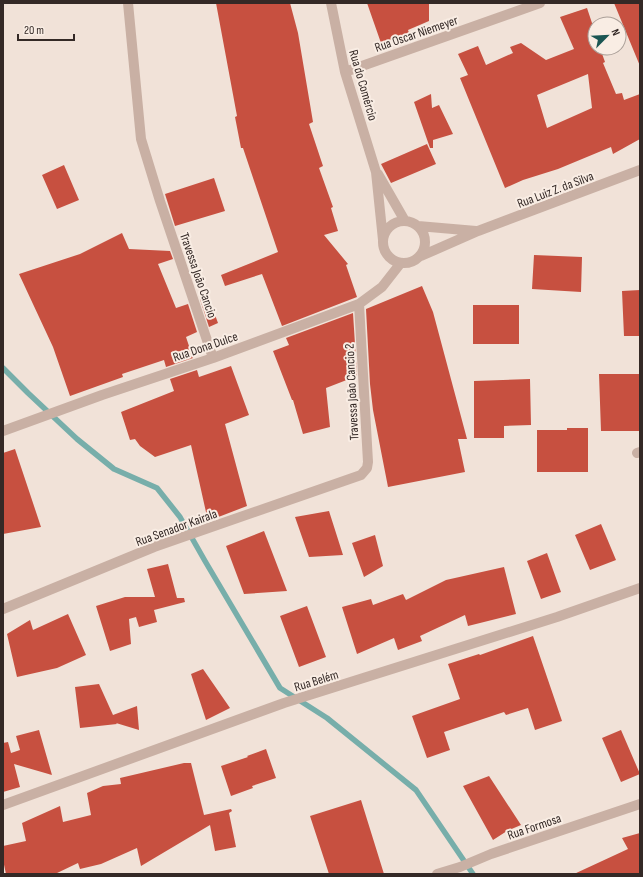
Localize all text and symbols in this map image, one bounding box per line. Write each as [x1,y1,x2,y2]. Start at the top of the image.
street label: Rua Oscar Niemeyer [373,12,460,56]
scale bar [18,16,74,42]
north arrow [587,16,627,56]
text: 20 m [24,23,44,38]
text: N [609,27,623,38]
street label: Rua do Comércio [345,48,381,123]
street label: Rua Luiz Z. da Silva [515,168,596,212]
street label: Travessa João Cancio [176,230,220,320]
street label: Rua Dona Dulce [171,328,240,366]
street label: Travessa João Cancio 2 [341,343,363,441]
street label: Rua Senador Kairala [133,506,219,550]
street label: Rua Belém [292,667,340,695]
street label: Rua Formosa [505,810,563,844]

